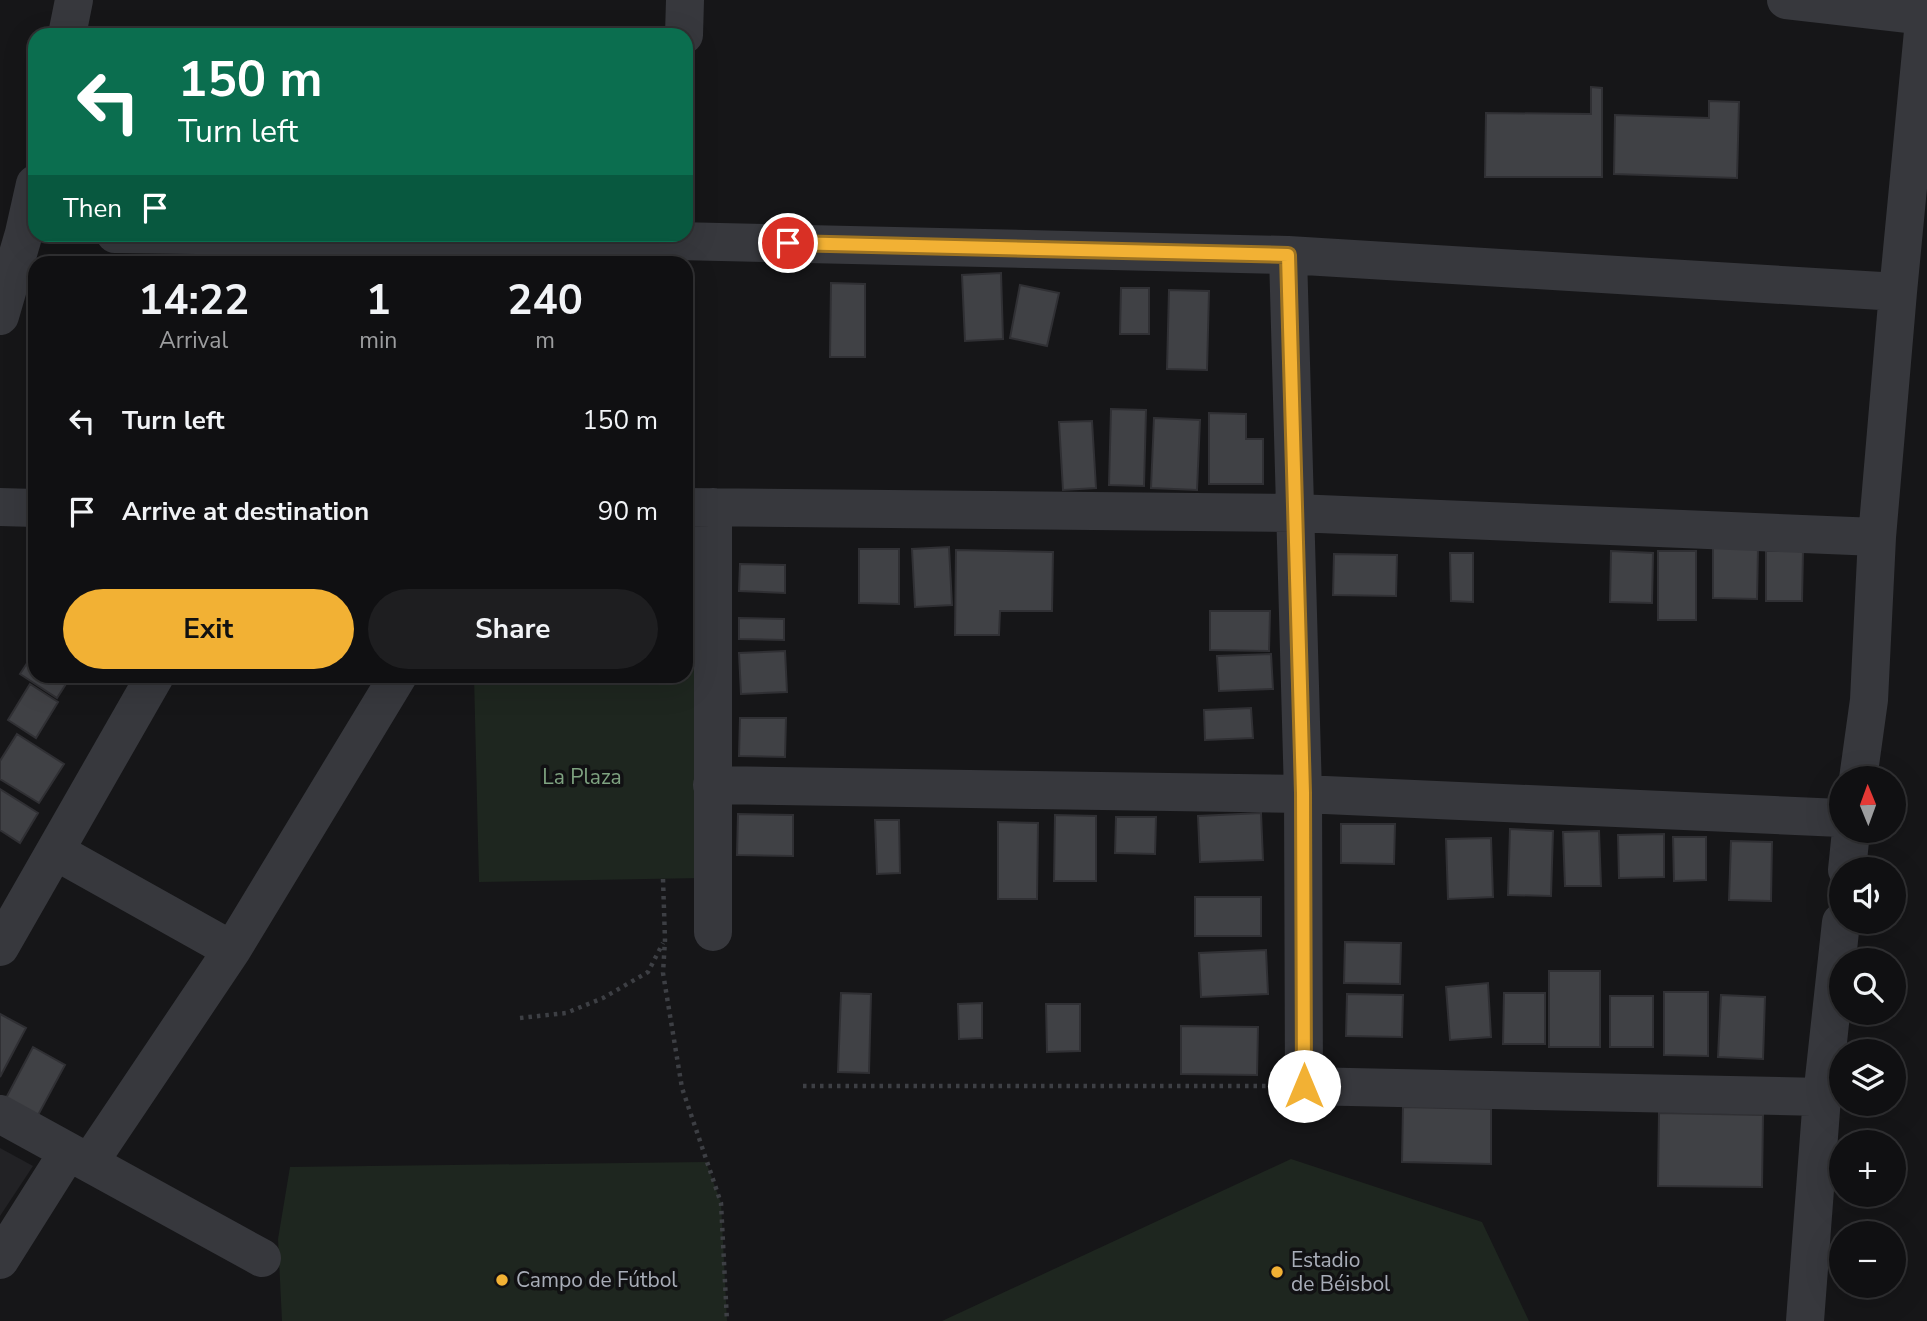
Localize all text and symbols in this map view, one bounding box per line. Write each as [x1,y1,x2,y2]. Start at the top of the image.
text: 150 m [178,46,322,113]
icon: left [63,56,154,147]
text: Turn left [178,110,298,153]
icon: arrive [136,189,174,227]
text: Then [63,191,122,226]
pin [758,213,818,273]
icon: arrive [769,224,807,262]
text: 14:22 [138,272,249,329]
text: 1 [366,272,391,329]
text: 240 [507,272,583,329]
text: Arrival [159,325,228,356]
text: min [359,325,397,356]
text: m [535,325,555,356]
icon: left [63,402,101,440]
text: Turn left [122,403,225,438]
text: 150 m [582,403,658,438]
icon: arrive [63,493,101,531]
text: Arrive at destination [122,494,369,529]
text: 90 m [598,494,658,529]
button: Exit [63,589,354,669]
button: Share [368,589,658,669]
park label: La Plaza [542,763,622,791]
north arrow [1829,766,1906,844]
map controls [1829,766,1906,1298]
button: sound [1829,857,1906,934]
button: search [1829,948,1906,1025]
button: layers [1829,1039,1906,1116]
position arrow [1267,1049,1341,1123]
button: + [1829,1130,1906,1207]
button: − [1829,1221,1906,1298]
place label: Estadio de Béisbol [1291,1246,1391,1298]
marker: Estadio de Béisbol [1269,1264,1285,1280]
place label: Campo de Fútbol [516,1266,678,1294]
marker: Campo de Fútbol [494,1272,510,1288]

